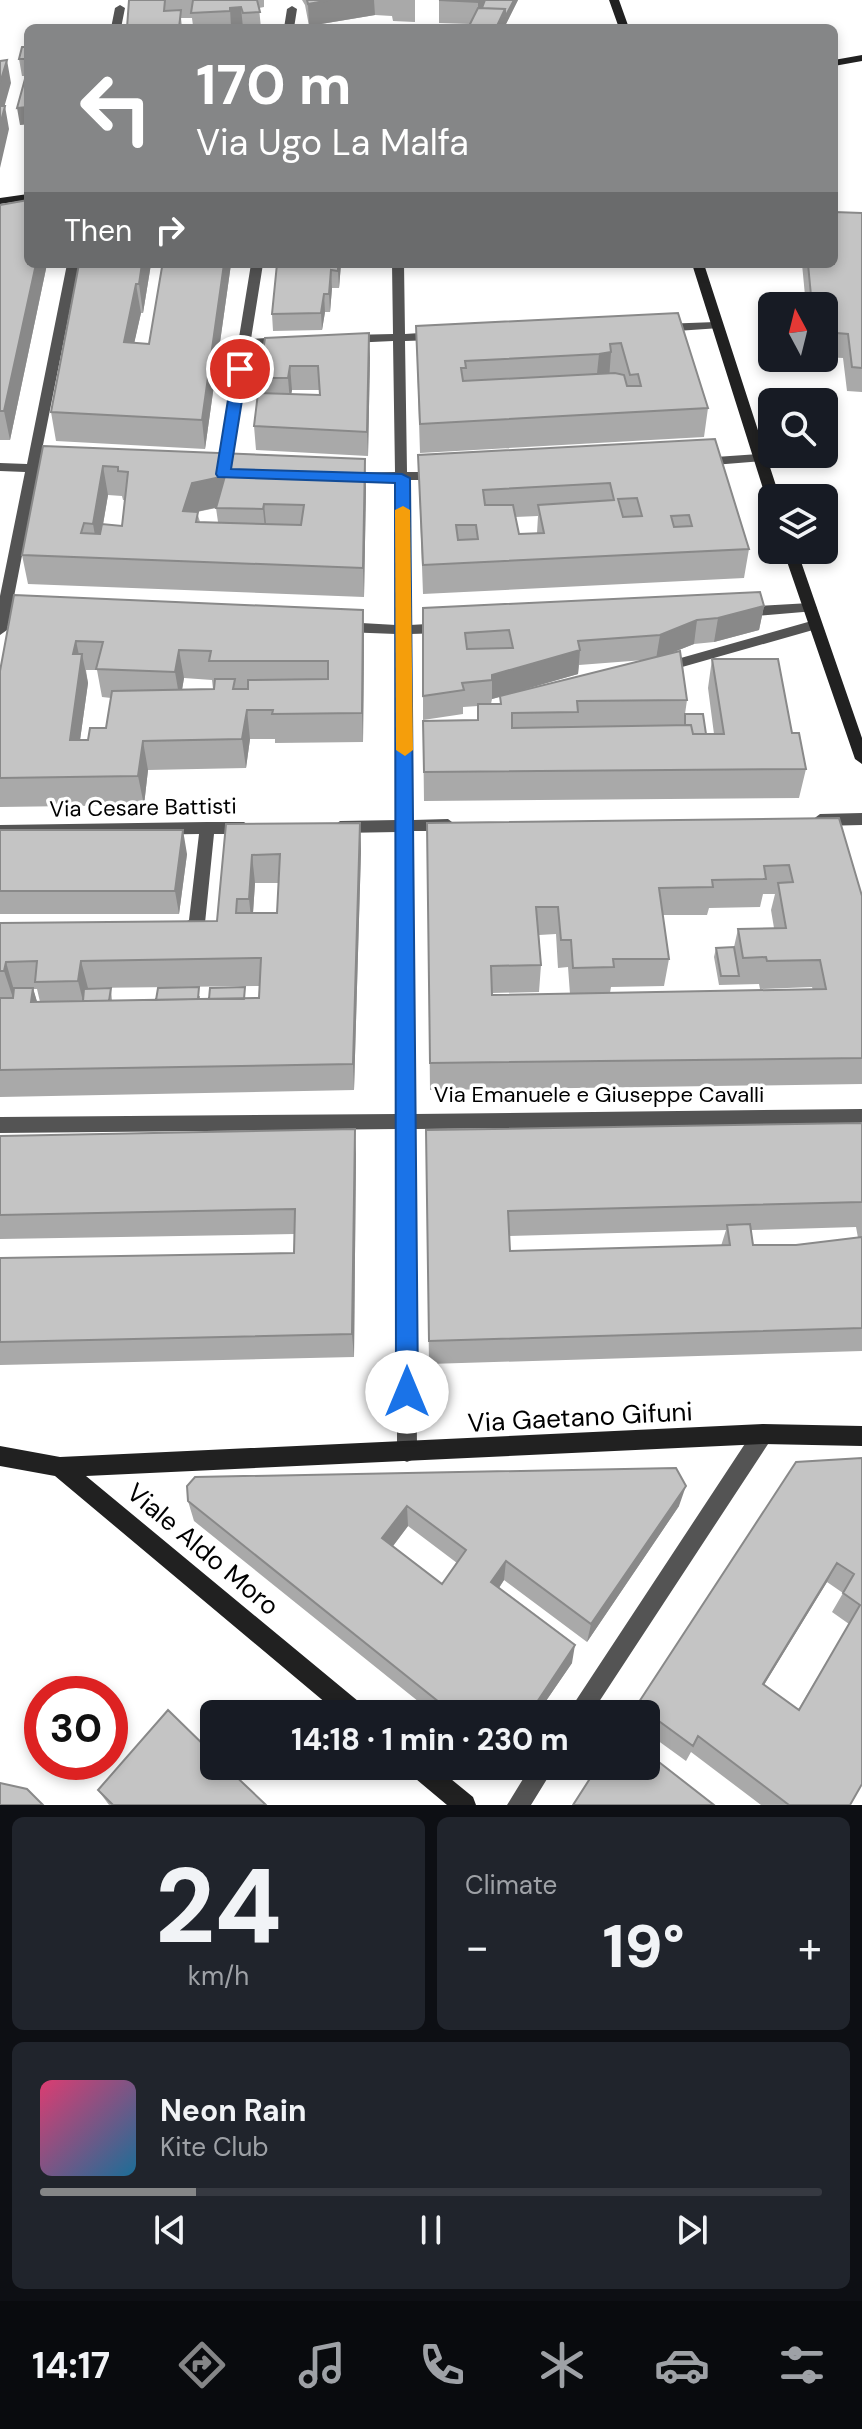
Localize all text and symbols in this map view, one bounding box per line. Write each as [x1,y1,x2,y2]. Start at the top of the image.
text: 170 m [196,48,351,121]
icon: left [64,56,168,160]
text: Via Ugo La Malfa [196,119,469,166]
icon: right [148,208,192,252]
text: Then [64,211,132,250]
north arrow [758,292,838,372]
map controls [758,292,838,564]
pin [206,335,274,403]
icon: arrive [218,347,262,391]
button: search [758,388,838,468]
button: layers [758,484,838,564]
street label: Via Cesare Battisti [49,791,237,824]
street label: Via Emanuele e Giuseppe Cavalli [434,1080,764,1109]
position arrow [365,1350,449,1434]
street label: Via Gaetano Gifuni [467,1394,693,1440]
street label: Viale Aldo Moro [120,1475,286,1623]
speed limit sign: 30 [24,1676,128,1780]
text: 14:18 · 1 min · 230 m [291,1720,569,1759]
text: 24 [155,1839,282,1974]
text: Climate [465,1868,557,1902]
text: 19° [602,1907,685,1986]
text: − [465,1918,489,1976]
text: + [798,1918,822,1976]
text: km/h [188,1959,249,1993]
text: Neon Rain [160,2091,306,2130]
text: Kite Club [160,2130,269,2164]
icon: previous [148,2208,192,2252]
icon: pause [409,2208,453,2252]
icon: next [670,2208,714,2252]
icon: directions [174,2337,230,2393]
icon: music [294,2337,350,2393]
icon: phone [414,2337,470,2393]
icon: climate [534,2337,590,2393]
icon: car [654,2337,710,2393]
icon: filters [774,2337,830,2393]
text: 14:17 [32,2342,110,2389]

